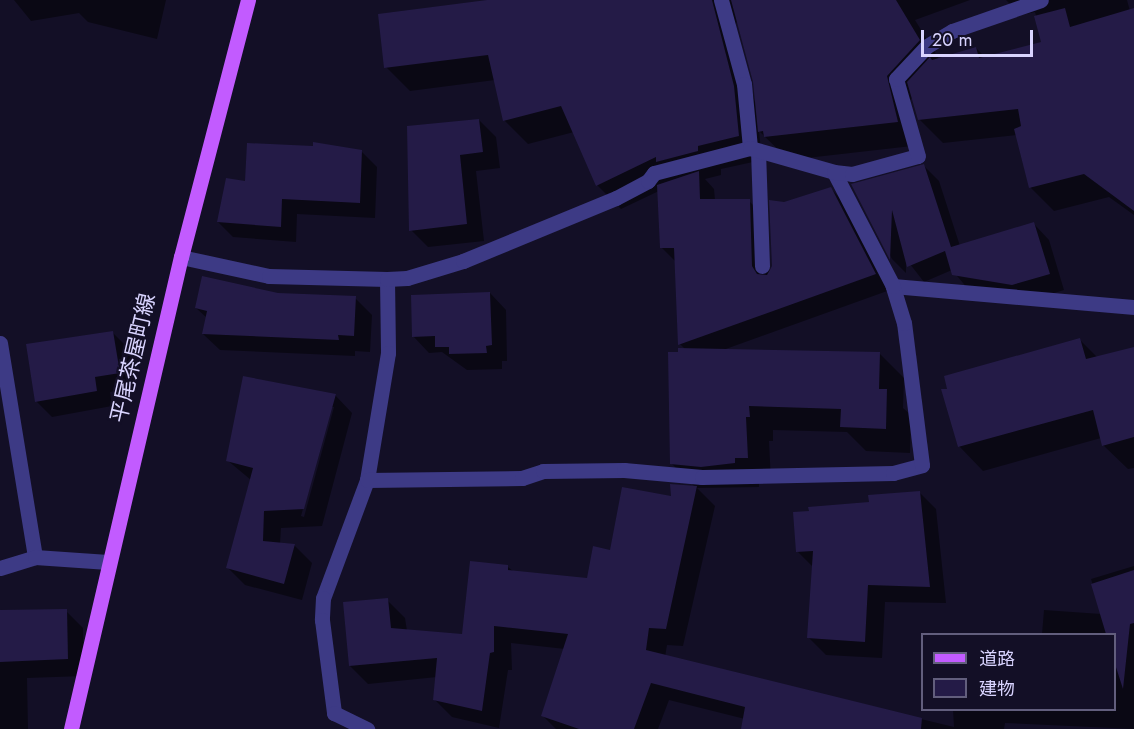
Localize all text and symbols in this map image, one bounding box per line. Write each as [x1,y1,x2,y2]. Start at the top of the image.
scale bar [924,18,1036,56]
text: 20 m [932,27,972,53]
street label: 平尾茶屋町線 [105,291,161,425]
legend [921,633,1116,711]
text: 道路 [979,646,1015,672]
text: 建物 [979,676,1015,702]

